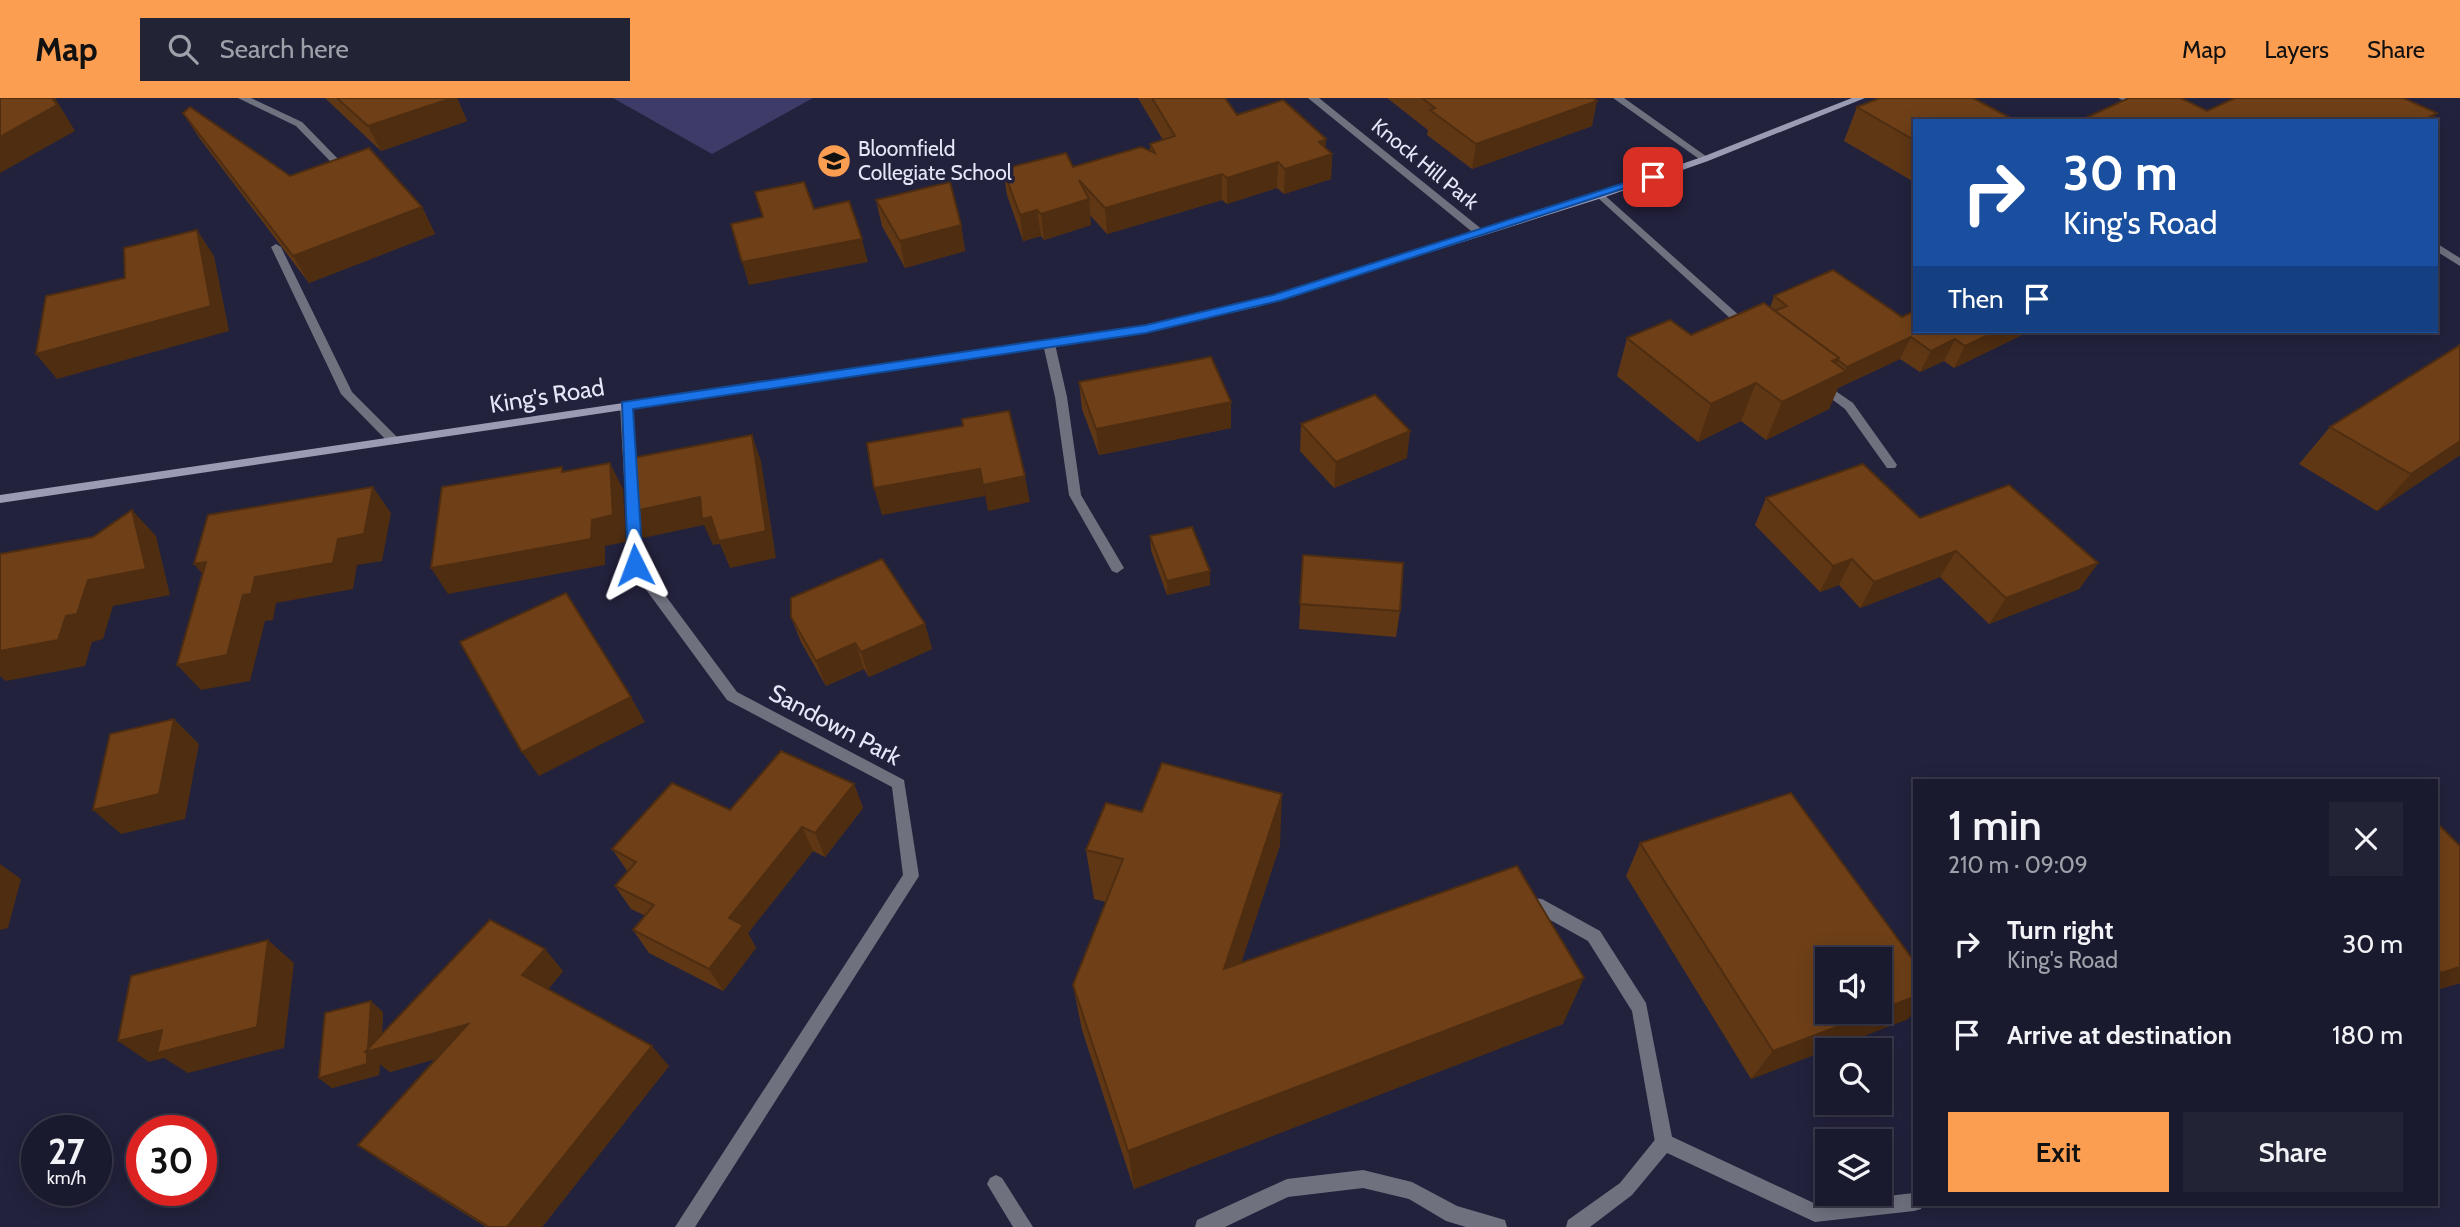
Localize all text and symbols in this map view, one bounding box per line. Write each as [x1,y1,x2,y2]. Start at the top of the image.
search box [140,18,630,81]
text: Map [35,29,98,69]
icon: search [164,30,202,68]
text: Search here [220,33,349,65]
text: Map [2182,35,2226,64]
text: Layers [2264,35,2329,64]
text: Share [2367,35,2425,64]
street label: Knock Hill Park [1367,113,1484,215]
place label: Bloomfield Collegiate School [858,136,1012,185]
school or university icon: Bloomfield Collegiate School [815,142,853,180]
text: 30 m [2063,143,2178,202]
pin [1623,147,1683,207]
icon: right [1948,147,2039,238]
icon: arrive [1634,158,1672,196]
text: King's Road [2063,203,2217,242]
icon: arrive [2018,280,2056,318]
text: Then [1948,283,2004,315]
street label: King's Road [487,372,606,419]
position arrow [598,528,672,602]
street label: Sandown Park [764,678,906,771]
text: 1 min [1948,799,2042,851]
button: close [2329,802,2403,876]
text: 210 m · 09:09 [1948,851,2088,879]
text: Turn right [2007,914,2113,946]
icon: right [1948,925,1986,963]
text: 30 m [2342,928,2403,960]
text: King's Road [2007,946,2118,974]
map controls [1815,947,1892,1206]
button: sound [1815,947,1892,1024]
icon: arrive [1948,1016,1986,1054]
text: Arrive at destination [2007,1019,2232,1051]
text: 180 m [2332,1019,2403,1051]
button: search [1815,1038,1892,1115]
button: Exit [1948,1112,2169,1192]
button: Share [2183,1112,2403,1192]
speed limit sign: 30 [126,1115,217,1206]
button: layers [1815,1129,1892,1206]
text: 27 [48,1130,85,1173]
text: km/h [47,1167,86,1189]

